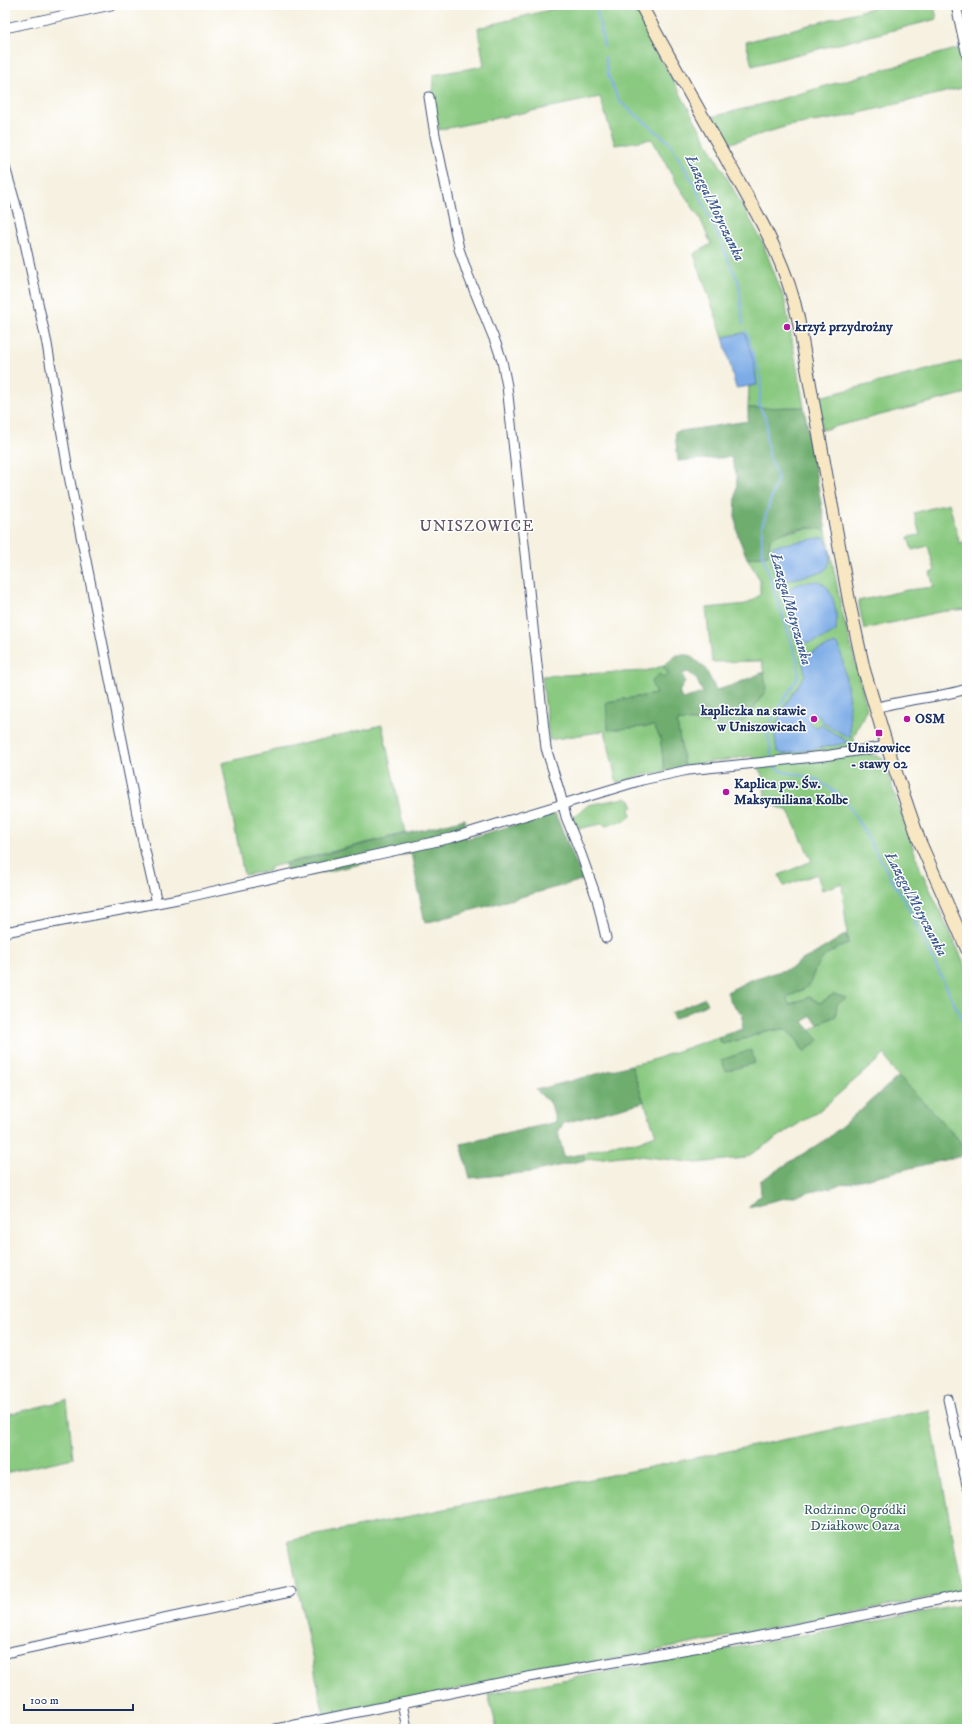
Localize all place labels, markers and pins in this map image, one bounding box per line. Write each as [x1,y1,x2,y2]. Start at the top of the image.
place label: krzyż przydrożny [794,318,893,336]
marker: krzyż przydrożny [782,322,792,332]
place label: kapliczka na stawie w Uniszowicach [700,702,807,736]
place label: OSM [915,710,945,728]
marker: kapliczka na stawie w Uniszowicach [809,714,819,724]
marker: OSM [902,714,912,724]
marker: Uniszowice - stawy 02 [874,728,884,738]
place label: Uniszowice - stawy 02 [847,739,911,773]
place label: Kaplica pw. Św. Maksymiliana Kolbe [734,775,848,809]
marker: Kaplica pw. Św. Maksymiliana Kolbe [721,787,731,797]

